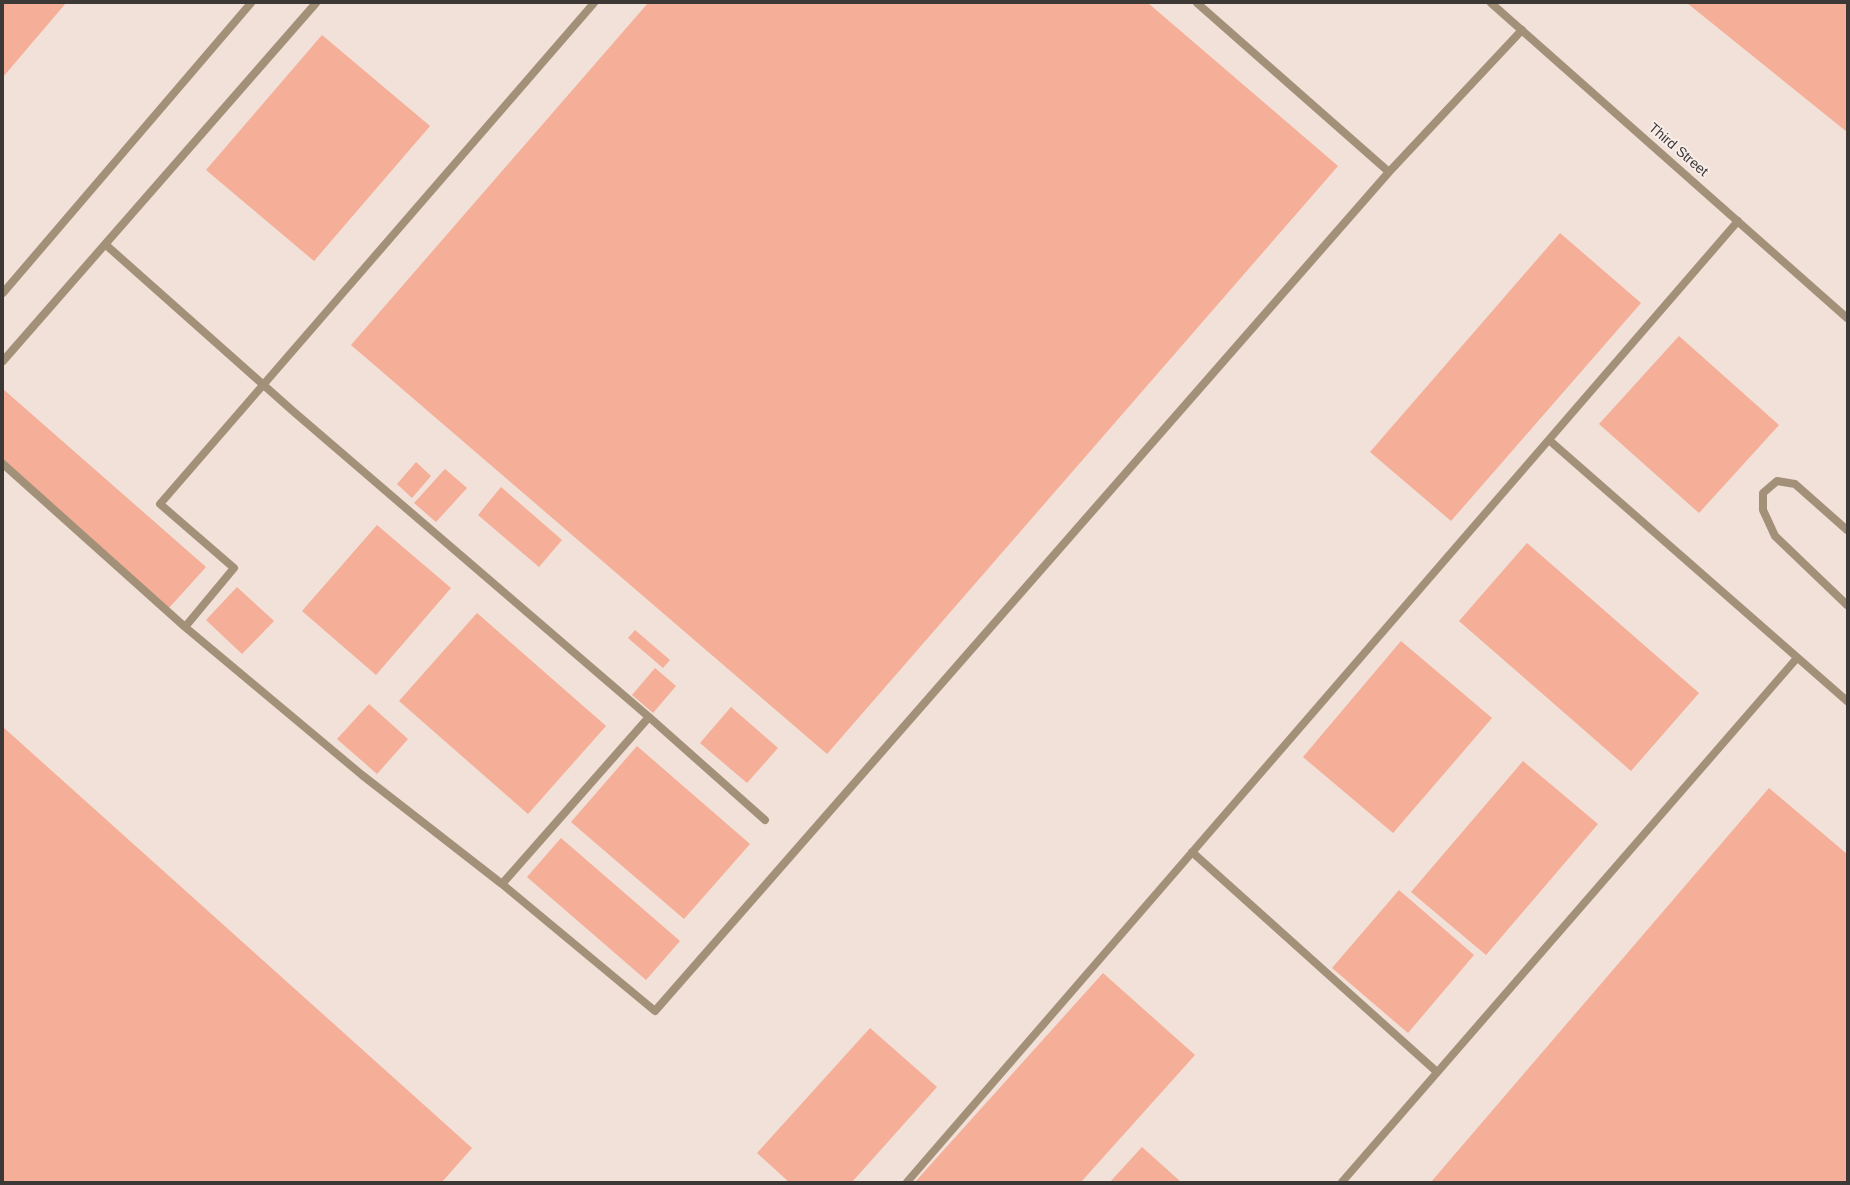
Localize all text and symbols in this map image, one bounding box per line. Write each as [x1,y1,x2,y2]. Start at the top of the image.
street label: Third Street [1645,120,1711,180]

